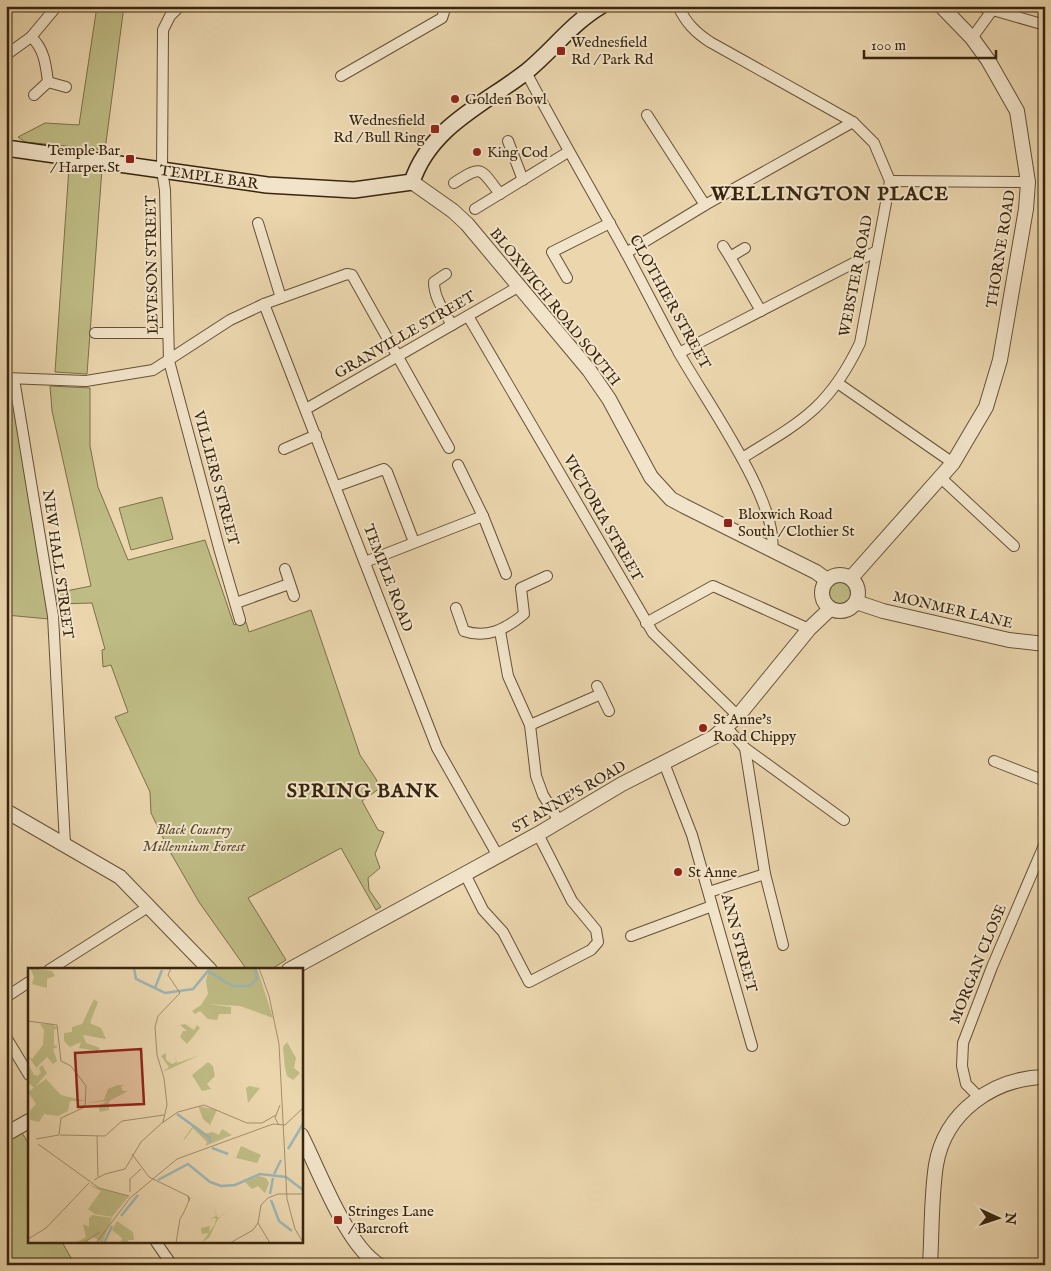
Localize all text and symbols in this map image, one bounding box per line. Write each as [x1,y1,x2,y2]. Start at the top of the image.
scale bar [864,28,996,60]
place label: Wednesfield Rd / Park Rd [571,33,654,69]
text: 100 m [871,36,907,55]
marker: Wednesfield Rd / Park Rd [555,45,567,57]
place label: Golden Bowl [465,90,548,109]
marker: Golden Bowl [449,93,461,105]
place label: Wednesfield Rd / Bull Ring [333,111,426,147]
marker: Wednesfield Rd / Bull Ring [429,123,441,135]
place label: Temple Bar / Harper St [48,141,120,177]
place label: King Cod [487,143,549,162]
marker: King Cod [471,146,483,158]
marker: Temple Bar / Harper St [124,153,136,165]
street label: TEMPLE BAR [158,160,260,193]
district label: WELLINGTON PLACE [710,182,949,207]
street label: THORNE ROAD [982,189,1020,309]
street label: LEVESON STREET [141,195,163,335]
street label: WEBSTER ROAD [835,214,877,338]
street label: BLOXWICH ROAD SOUTH [485,224,625,390]
street label: CLOTHIER STREET [625,231,715,373]
street label: GRANVILLE STREET [331,287,479,383]
street label: VILLIERS STREET [189,408,243,547]
street label: VICTORIA STREET [559,451,647,585]
street label: NEW HALL STREET [38,488,78,640]
place label: Bloxwich Road South / Clothier St [738,505,855,541]
marker: Bloxwich Road South / Clothier St [722,517,734,529]
street label: TEMPLE ROAD [359,521,417,635]
street label: MONMER LANE [891,587,1015,633]
place label: St Anne's Road Chippy [713,710,797,746]
marker: St Anne's Road Chippy [697,722,709,734]
street label: ST ANNE'S ROAD [509,757,629,837]
district label: SPRING BANK [287,779,440,804]
park label: Black Country Millennium Forest [143,820,247,856]
place label: St Anne [688,863,737,882]
marker: St Anne [672,866,684,878]
street label: ANN STREET [716,891,761,994]
street label: MORGAN CLOSE [945,901,1011,1027]
inset map [28,968,302,1244]
north arrow [974,1194,1024,1244]
place label: Stringes Lane / Barcroft [348,1202,434,1238]
text: N [1001,1211,1019,1225]
marker: Stringes Lane / Barcroft [332,1214,344,1226]

